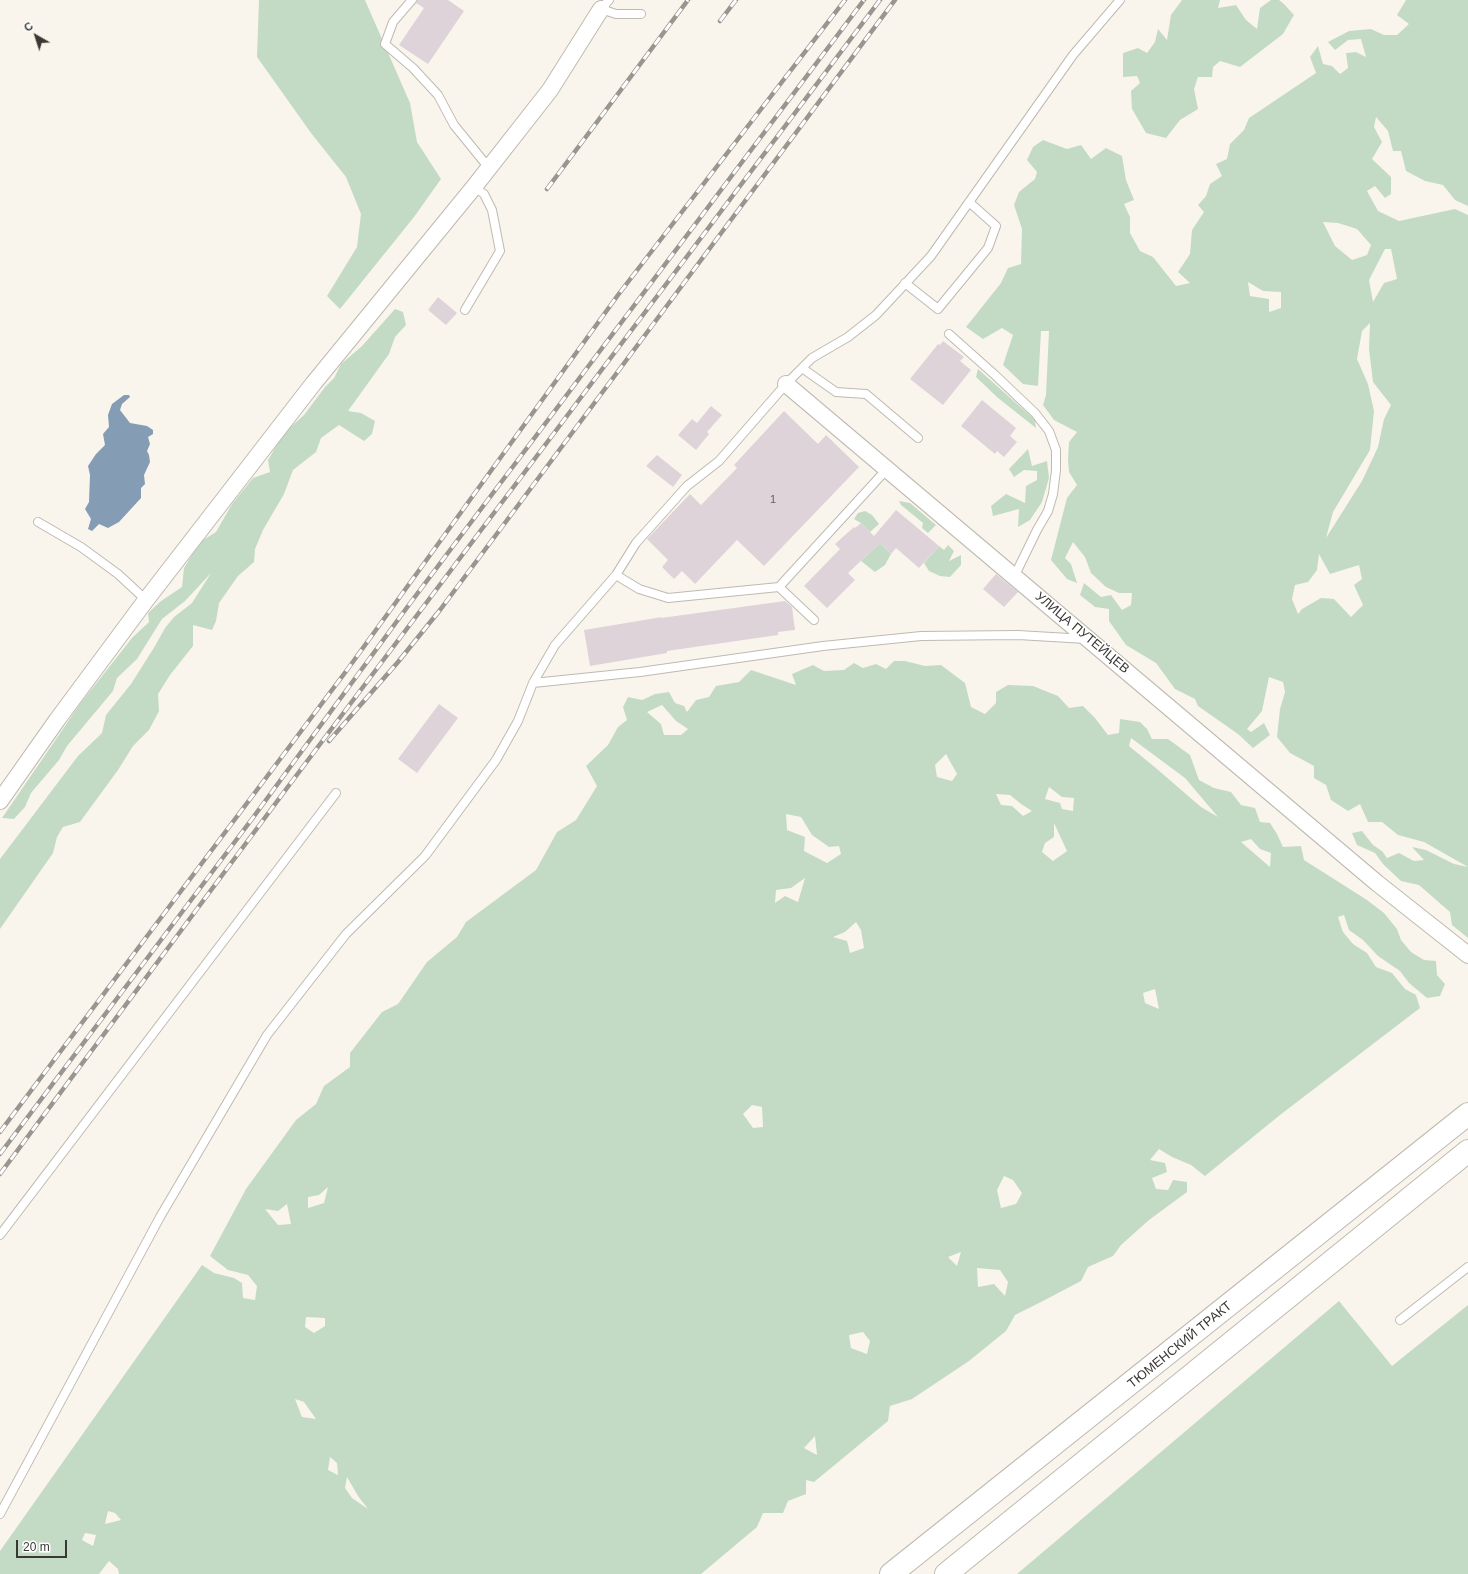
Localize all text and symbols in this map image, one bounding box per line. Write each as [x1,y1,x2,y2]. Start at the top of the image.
north arrow [16,16,56,56]
text: С [22,20,35,34]
house number: 1 [770,493,776,507]
street label: УЛИЦА ПУТЕЙЦЕВ [1032,589,1132,677]
street label: ТЮМЕНСКИЙ ТРАКТ [1125,1298,1235,1392]
scale bar [18,1532,69,1558]
text: 20 m [23,1540,50,1554]

